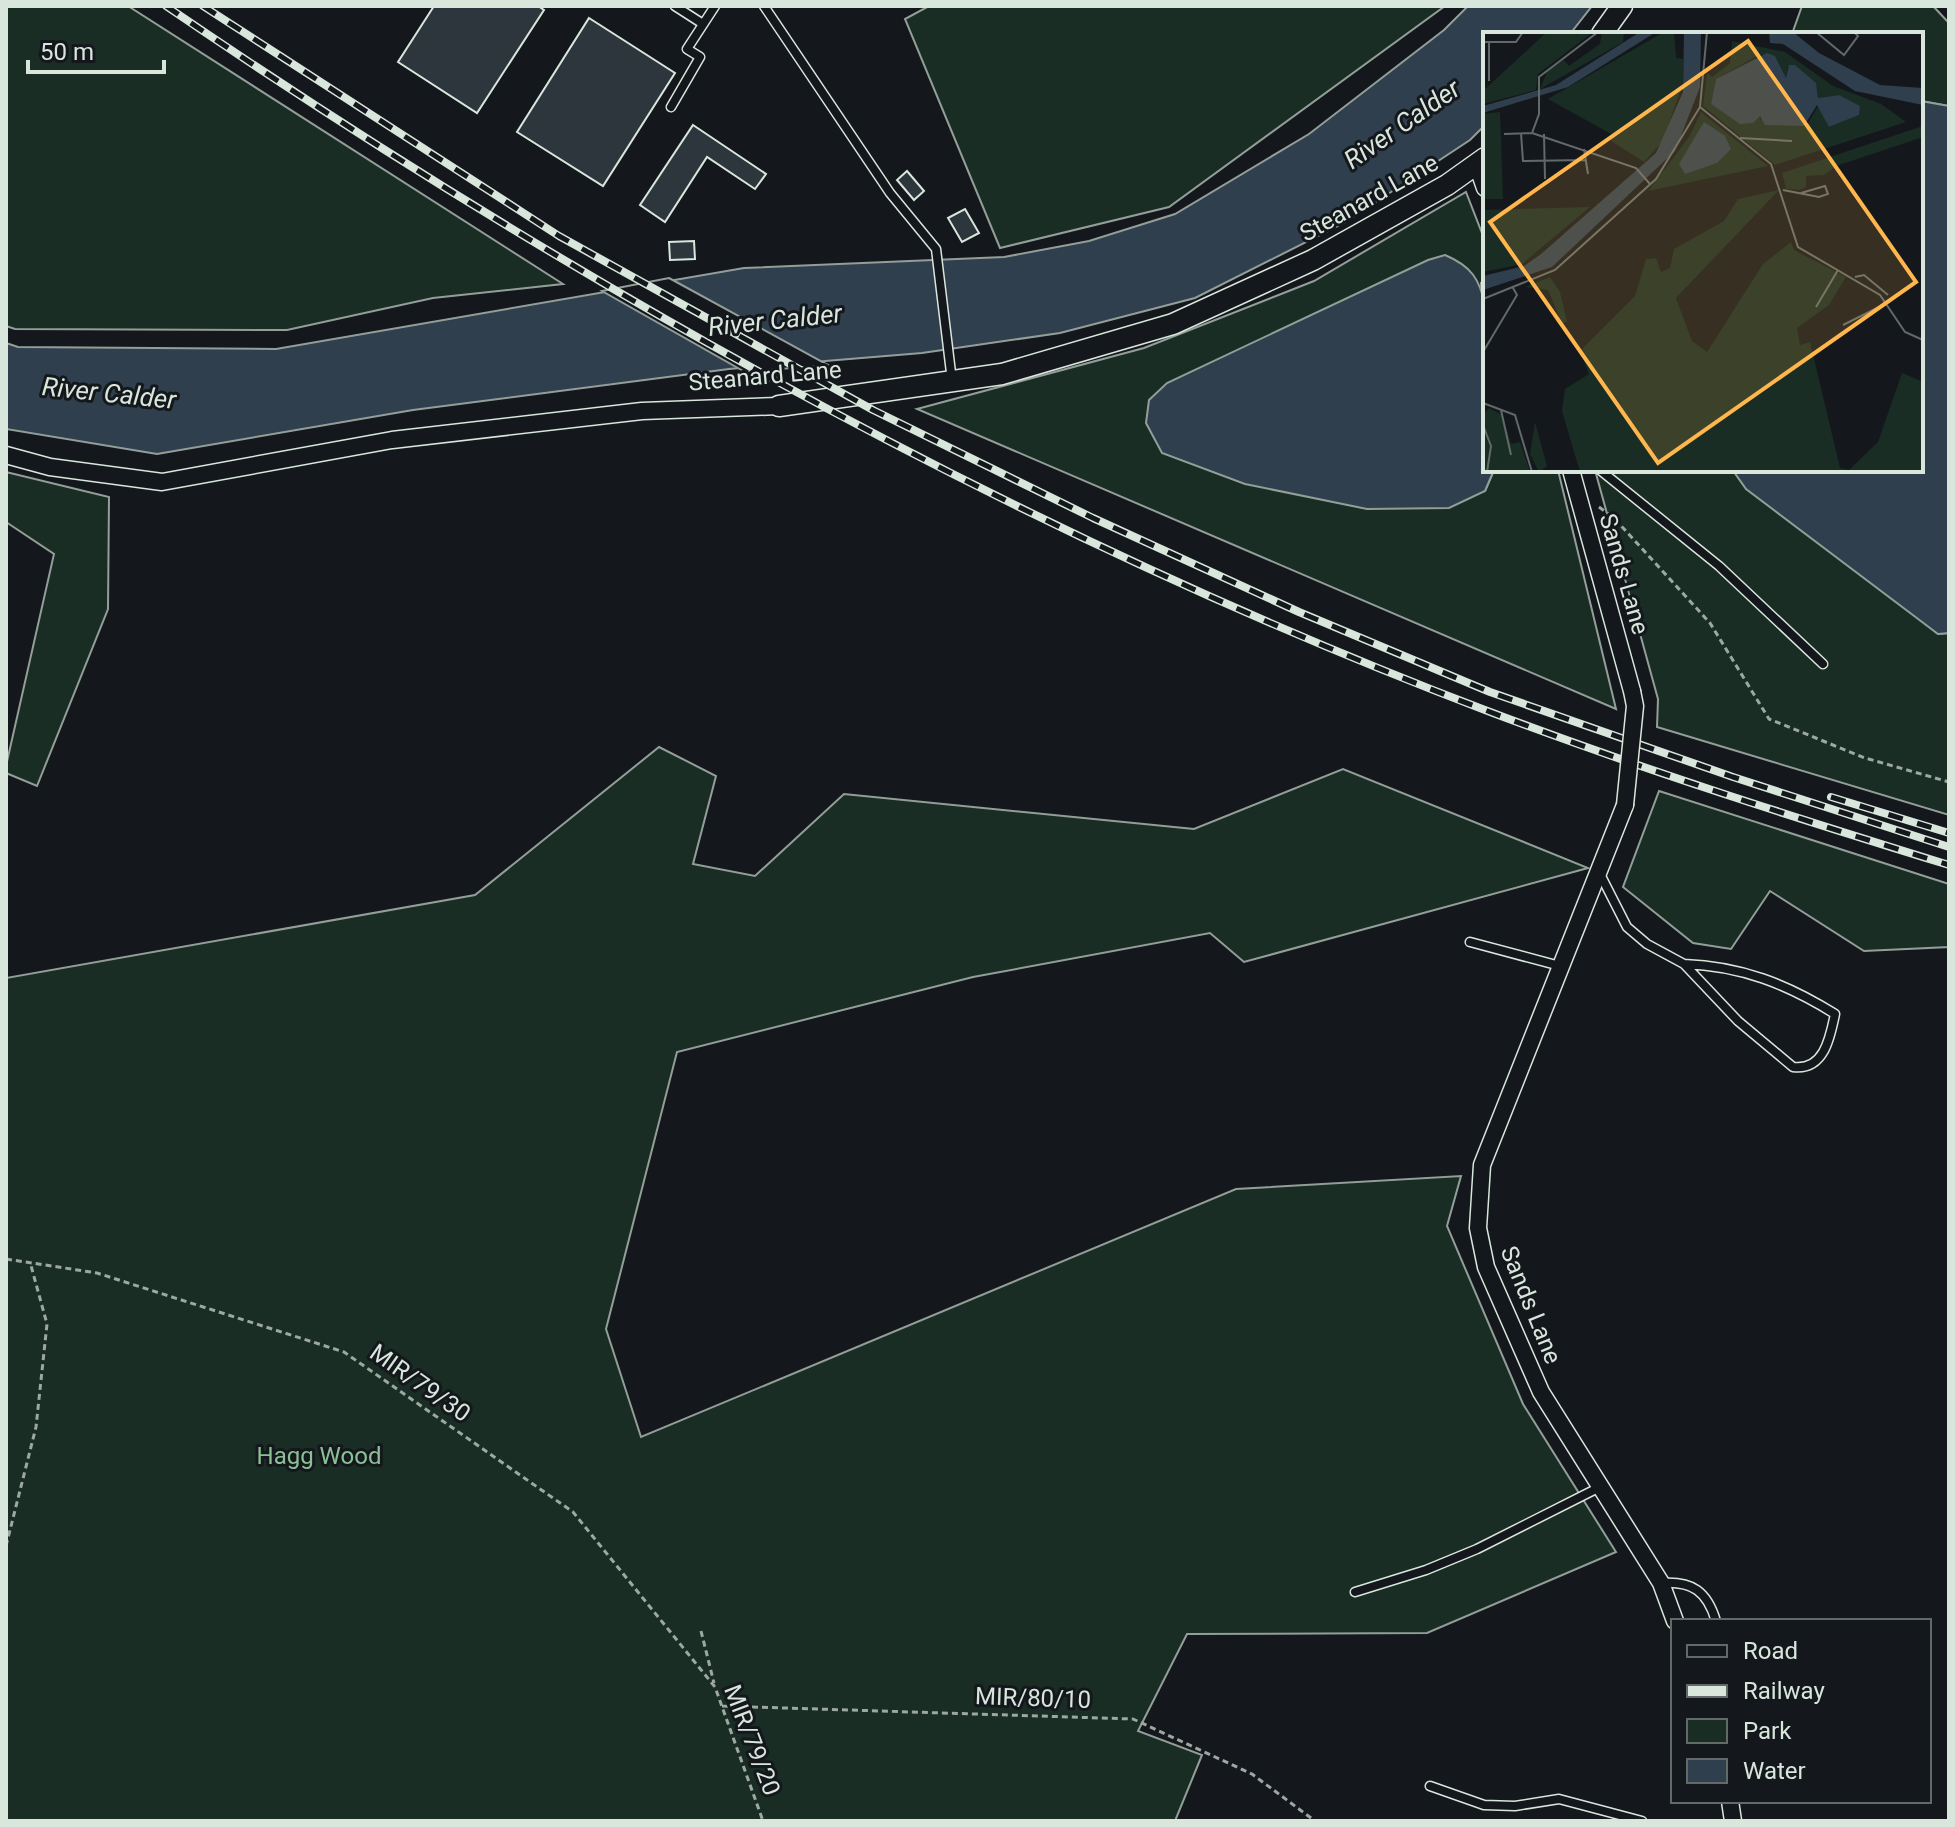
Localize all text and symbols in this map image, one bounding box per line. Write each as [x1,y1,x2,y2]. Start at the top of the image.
scale bar [28,24,164,74]
inset map [1483,32,1923,472]
text: 50 m [40,38,94,66]
water label: River Calder [1338,72,1467,175]
street label: Steanard Lane [1295,149,1443,247]
water label: River Calder [707,298,845,342]
street label: Steanard Lane [687,355,843,397]
water label: River Calder [41,371,179,415]
street label: Sands Lane [1593,510,1655,638]
street label: Sands Lane [1495,1242,1567,1368]
street label: MIR/79/30 [364,1338,476,1428]
park label: Hagg Wood [257,1442,381,1470]
legend [1671,1619,1931,1803]
text: Road [1743,1637,1798,1665]
text: Railway [1743,1677,1825,1705]
street label: MIR/79/20 [718,1681,786,1799]
street label: MIR/80/10 [975,1682,1091,1714]
text: Park [1743,1717,1792,1745]
text: Water [1743,1757,1806,1785]

